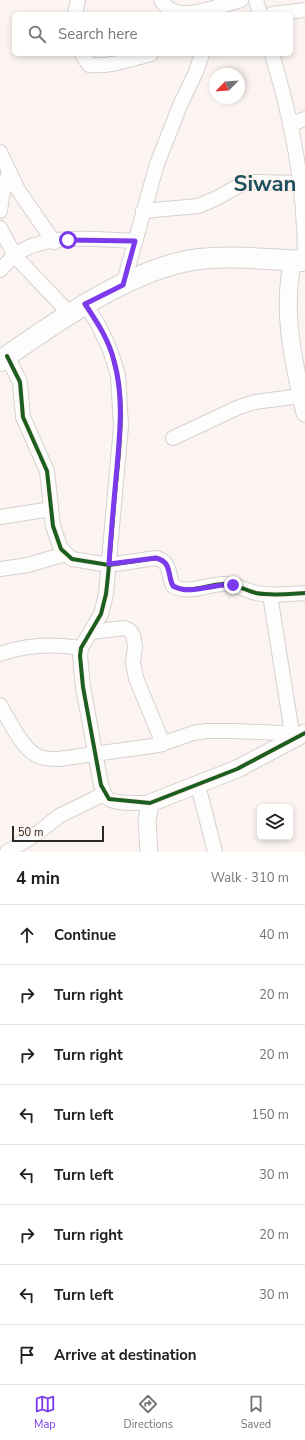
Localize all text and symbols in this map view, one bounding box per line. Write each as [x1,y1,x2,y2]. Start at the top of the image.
search box [12,12,293,56]
icon: search [26,23,48,45]
text: Search here [58,24,138,44]
north arrow [209,68,245,104]
district label: Siwan [234,169,296,199]
route start [59,231,77,249]
route end [224,576,242,594]
map controls [257,804,293,840]
button: layers [257,804,293,840]
scale bar [12,824,104,843]
text: 50 m [18,825,43,840]
text: 4 min [16,867,60,890]
text: Walk · 310 m [211,869,289,887]
icon: ahead [16,924,38,946]
text: Continue [54,925,116,945]
text: 40 m [259,926,289,944]
icon: right [16,984,38,1006]
text: Turn right [54,985,123,1005]
text: 20 m [259,986,289,1004]
icon: right [16,1044,38,1066]
text: Turn right [54,1045,123,1065]
text: 20 m [259,1046,289,1064]
icon: left [16,1104,38,1126]
text: Turn left [54,1105,113,1125]
text: 150 m [251,1106,289,1124]
icon: left [16,1164,38,1186]
text: Turn left [54,1165,113,1185]
text: 30 m [259,1166,289,1184]
icon: right [16,1224,38,1246]
text: Turn right [54,1225,123,1245]
text: 20 m [259,1226,289,1244]
icon: left [16,1284,38,1306]
text: Turn left [54,1285,113,1305]
text: 30 m [259,1286,289,1304]
icon: arrive [16,1344,38,1366]
text: Arrive at destination [54,1345,197,1365]
tab: Map [34,1393,56,1432]
tab: Directions [124,1393,173,1432]
tab: Saved [241,1393,271,1432]

